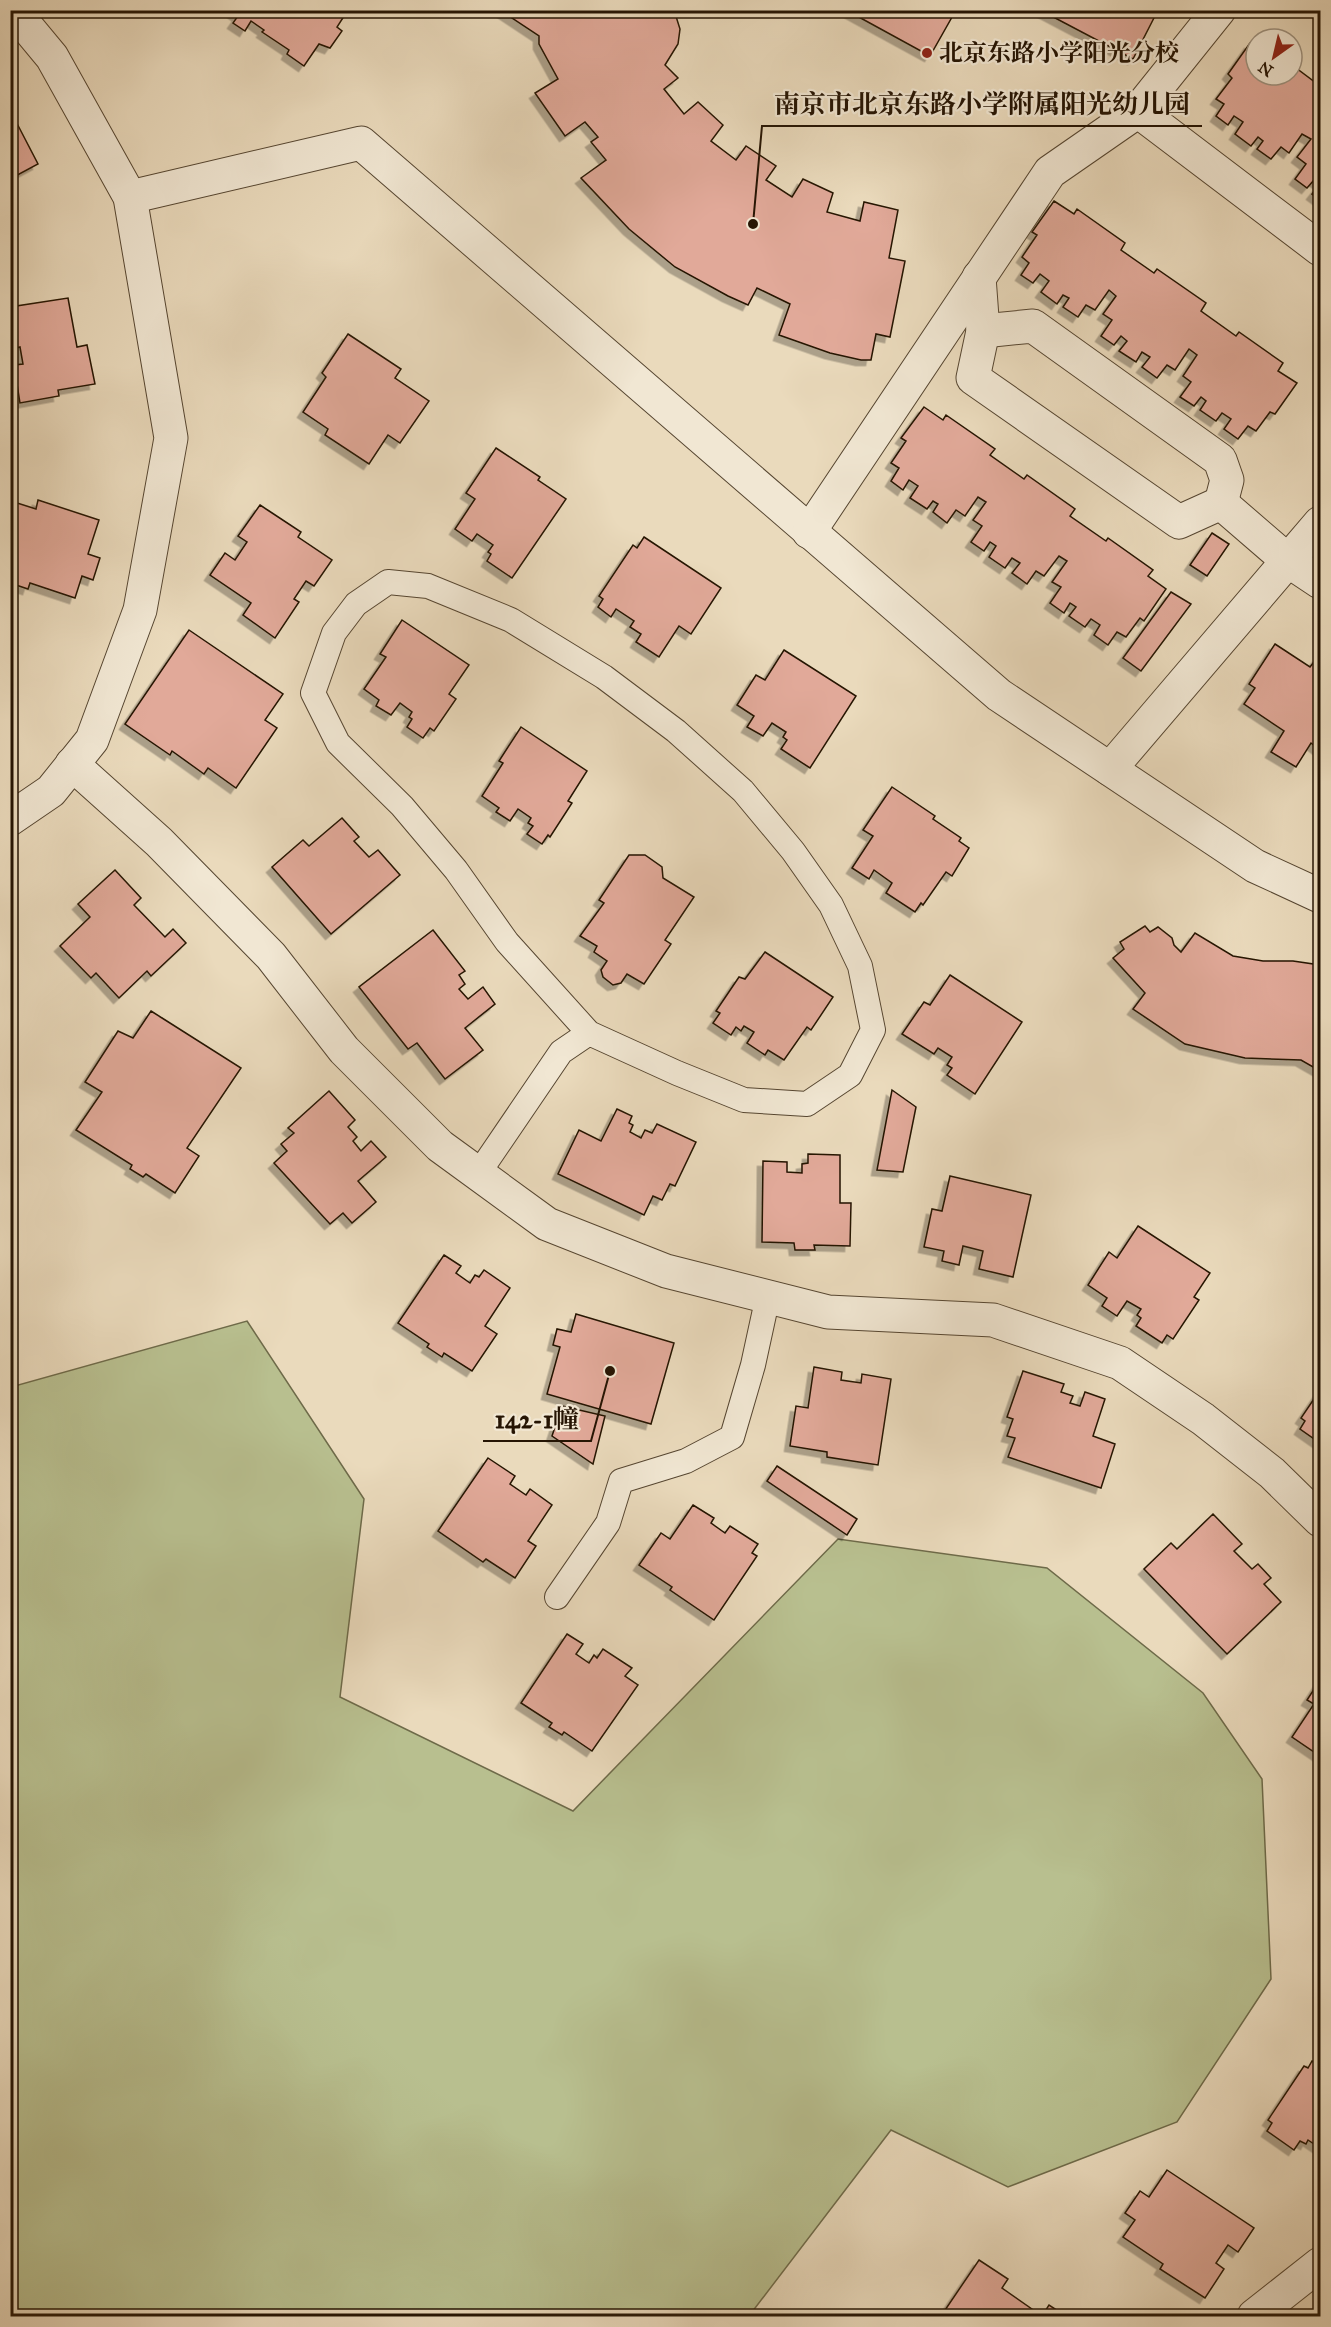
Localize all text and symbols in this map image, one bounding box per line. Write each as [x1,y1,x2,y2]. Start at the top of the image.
north arrow [1244,27,1304,87]
place label: 北京东路小学阳光分校 [939,38,1179,68]
marker: 北京东路小学阳光分校 [920,46,934,60]
text: N [1255,57,1277,81]
callout: 南京市北京东路小学附属阳光幼儿园 [762,82,1202,126]
text: 南京市北京东路小学附属阳光幼儿园 [774,88,1190,120]
callout: 142-1幢 [483,1397,591,1441]
text: 142-1幢 [495,1403,579,1435]

